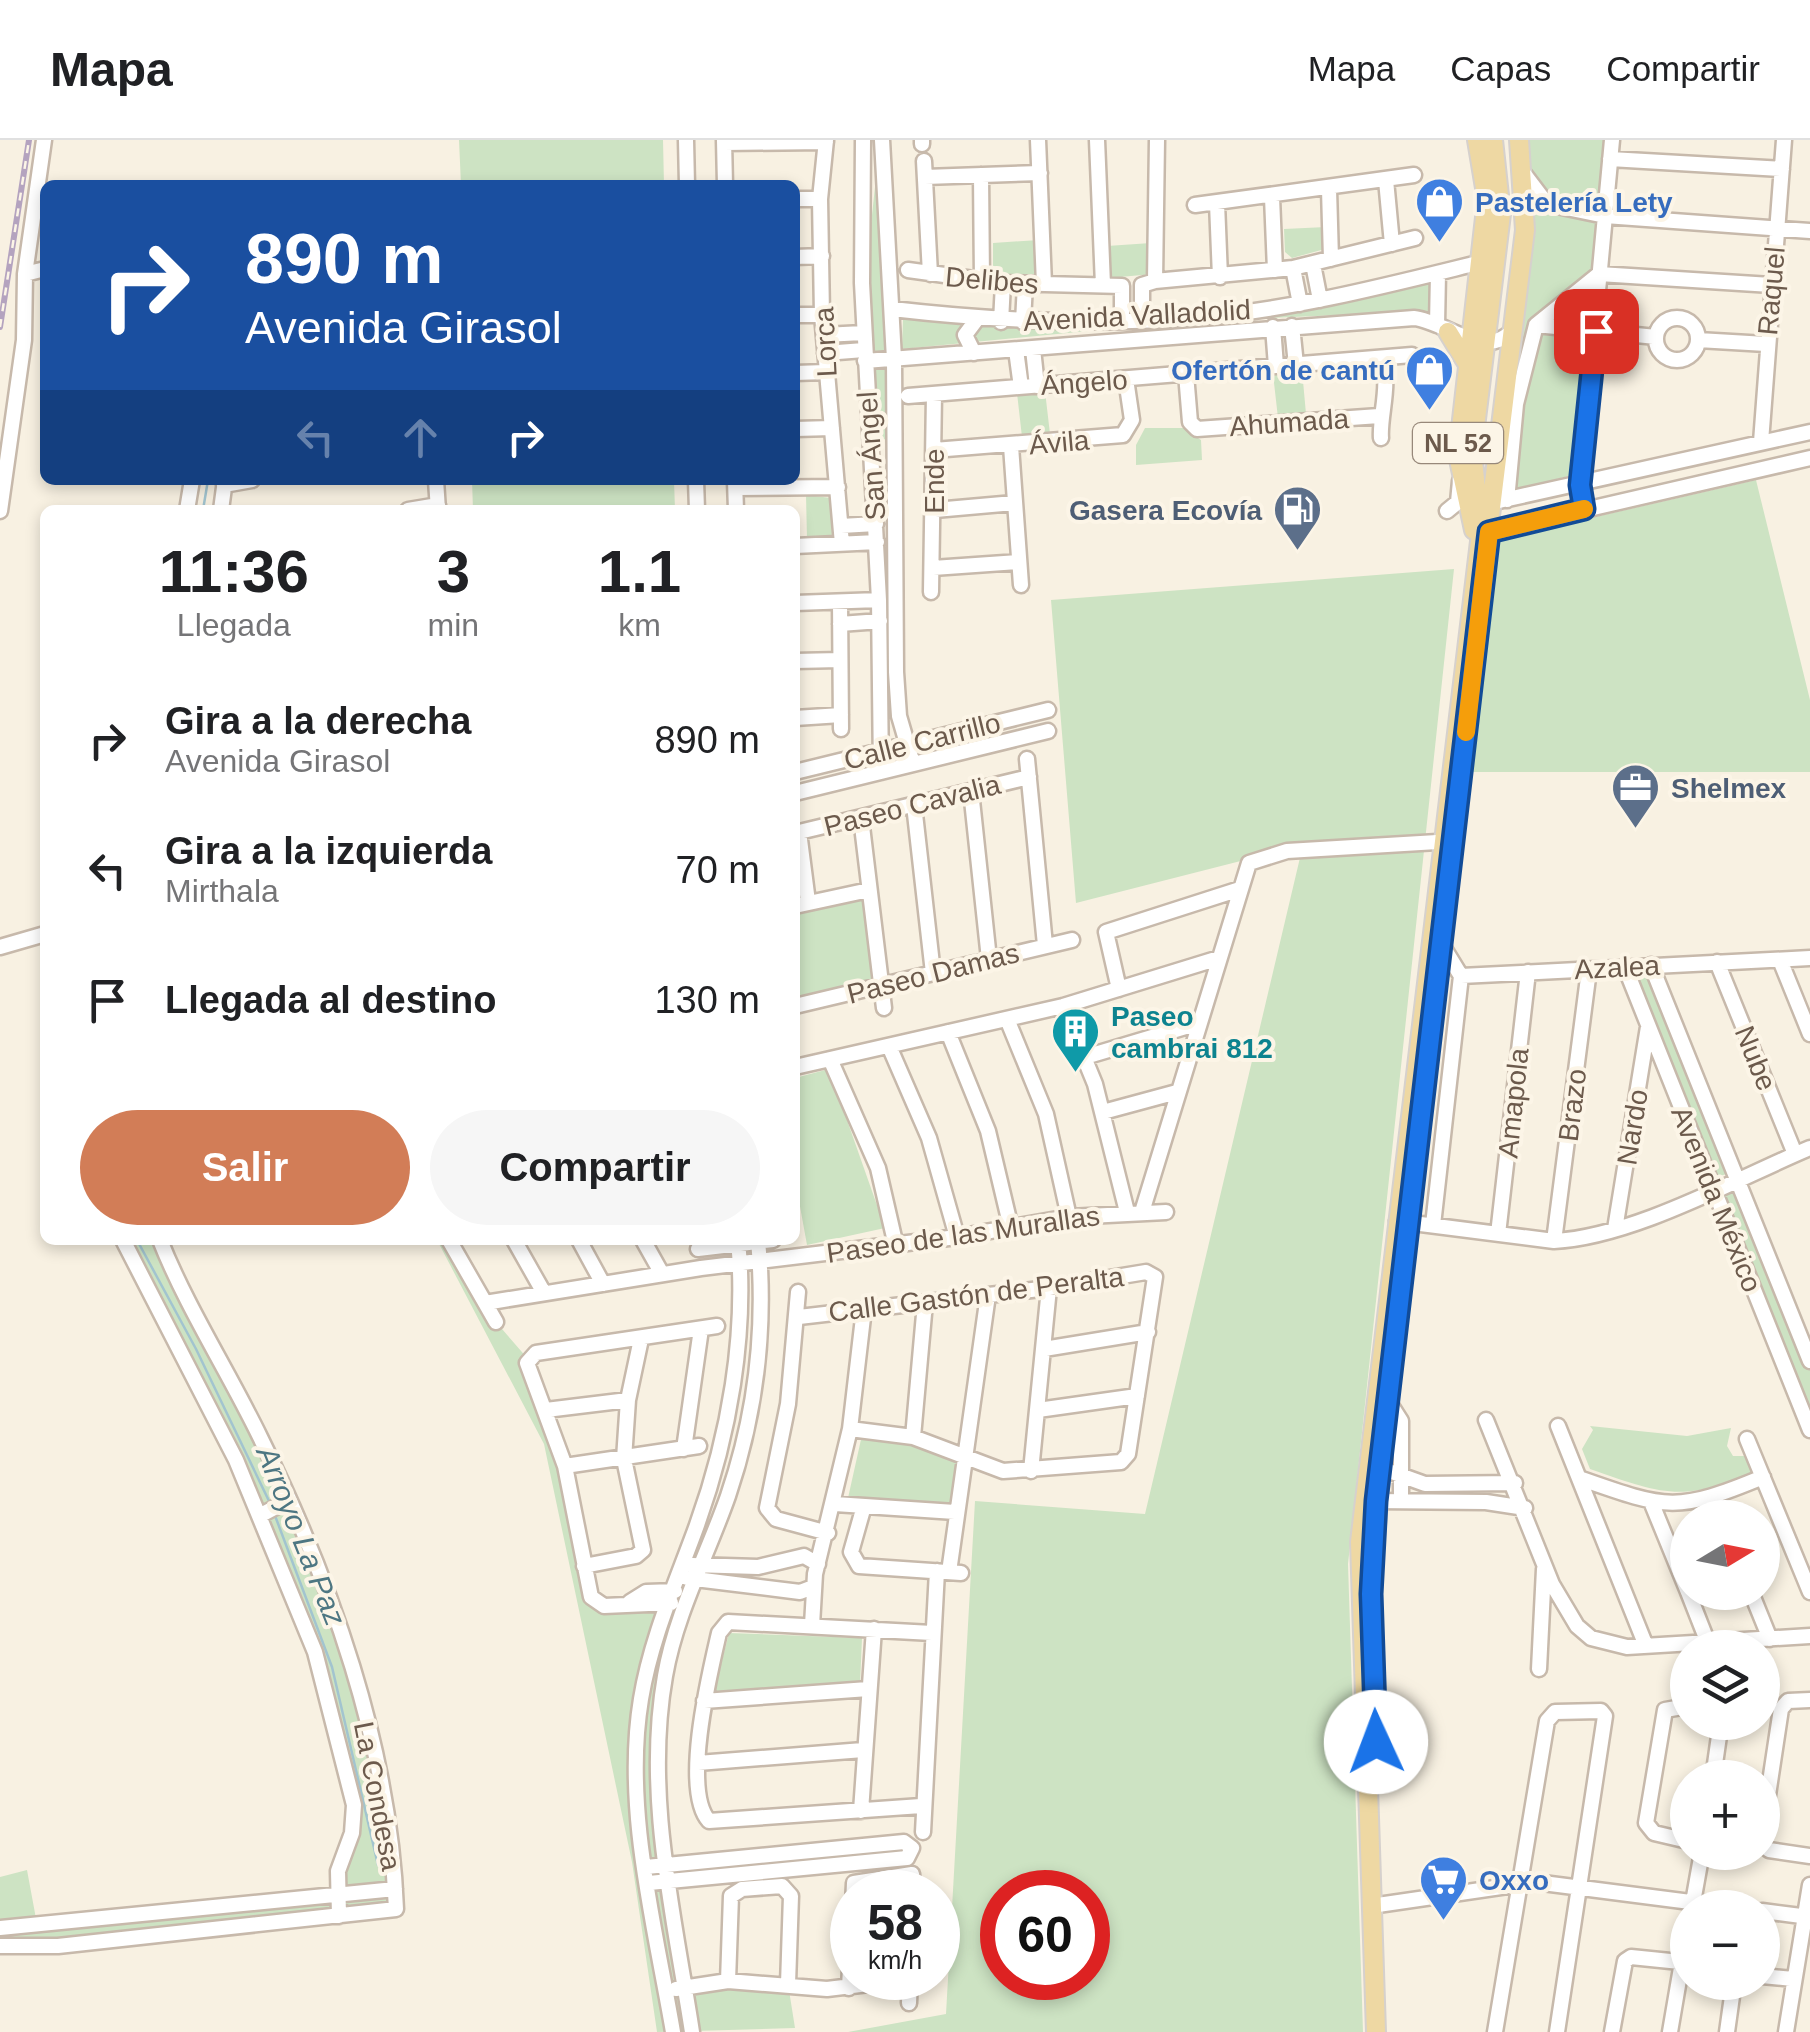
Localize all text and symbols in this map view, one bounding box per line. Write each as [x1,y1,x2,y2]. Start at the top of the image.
text: Mapa [50,43,173,96]
text: Mapa [1308,49,1395,88]
text: Capas [1450,49,1551,88]
text: Compartir [1606,49,1760,88]
shop icon: Pastelería Lety [1414,176,1466,244]
place label: Pastelería Lety [1475,187,1673,218]
icon: right [80,220,210,350]
text: 890 m [245,220,443,298]
street label: Raquel [1752,245,1791,337]
street label: Delibes [944,261,1040,300]
pin [1554,289,1639,374]
street label: Avenida Valladolid [1022,294,1252,337]
text: Avenida Girasol [245,302,562,353]
icon: arrive [1569,304,1624,359]
street label: Lorca [808,306,843,378]
shop icon: Ofertón de cantú [1404,344,1456,412]
place label: Ofertón de cantú [1171,355,1395,386]
street label: Ángelo [1039,364,1129,401]
street label: San Ángel [852,390,891,521]
street label: Ahumada [1228,403,1350,442]
icon: left [288,410,343,465]
icon: ahead [393,410,448,465]
icon: right [498,410,553,465]
road number: NL 52 [1413,423,1503,463]
street label: Ávila [1027,424,1091,461]
street label: Ende [919,448,950,514]
fuel station icon: Gasera Ecovía [1271,484,1323,552]
place label: Gasera Ecovía [1069,495,1262,526]
text: 11:36 [159,538,309,605]
text: 3 [437,538,470,605]
text: 1.1 [598,538,681,605]
text: Llegada [177,607,291,643]
text: min [428,607,479,643]
text: km [618,607,661,643]
text: Gira a la derecha [165,700,471,742]
street label: Calle Carrillo [841,707,1004,776]
icon: right [80,713,135,768]
text: 890 m [654,719,760,761]
text: Avenida Girasol [165,743,390,779]
office icon: Shelmex [1610,762,1662,830]
street label: Paseo Cavalia [821,769,1004,842]
place label: Shelmex [1671,773,1787,804]
text: Gira a la izquierda [165,830,492,872]
icon: left [80,843,135,898]
text: 70 m [676,849,760,891]
text: Mirthala [165,873,279,909]
street label: Paseo Damas [844,937,1022,1010]
street label: Azalea [1573,950,1661,985]
icon: arrive [80,973,135,1028]
text: Llegada al destino [165,979,497,1021]
text: 130 m [654,979,760,1021]
place label: Paseo cambrai 812 [1111,1001,1273,1064]
building icon: Paseo cambrai 812 [1050,1006,1102,1074]
street label: Nube [1729,1021,1782,1095]
street label: Amapola [1492,1046,1535,1160]
street label: Brazo [1553,1067,1592,1143]
street label: Nardo [1611,1087,1654,1167]
street label: Avenida México [1665,1102,1768,1296]
button: Salir [80,1110,410,1225]
button: Compartir [430,1110,760,1225]
street label: Paseo de las Murallas [825,1200,1102,1269]
street label: Calle Gastón de Peralta [827,1261,1126,1328]
water label: Arroyo La Paz [250,1440,352,1630]
north arrow [1670,1500,1780,1610]
map controls [1670,1500,1780,2000]
button: layers [1670,1630,1780,1740]
position arrow [1324,1690,1428,1794]
street label: La Condesa [348,1719,407,1874]
button: + [1670,1760,1780,1870]
supermarket icon: Oxxo [1418,1854,1470,1922]
place label: Oxxo [1479,1865,1549,1896]
speed limit sign: 60 [980,1870,1110,2000]
button: − [1670,1890,1780,2000]
text: 58 [867,1895,923,1951]
text: km/h [868,1946,922,1974]

